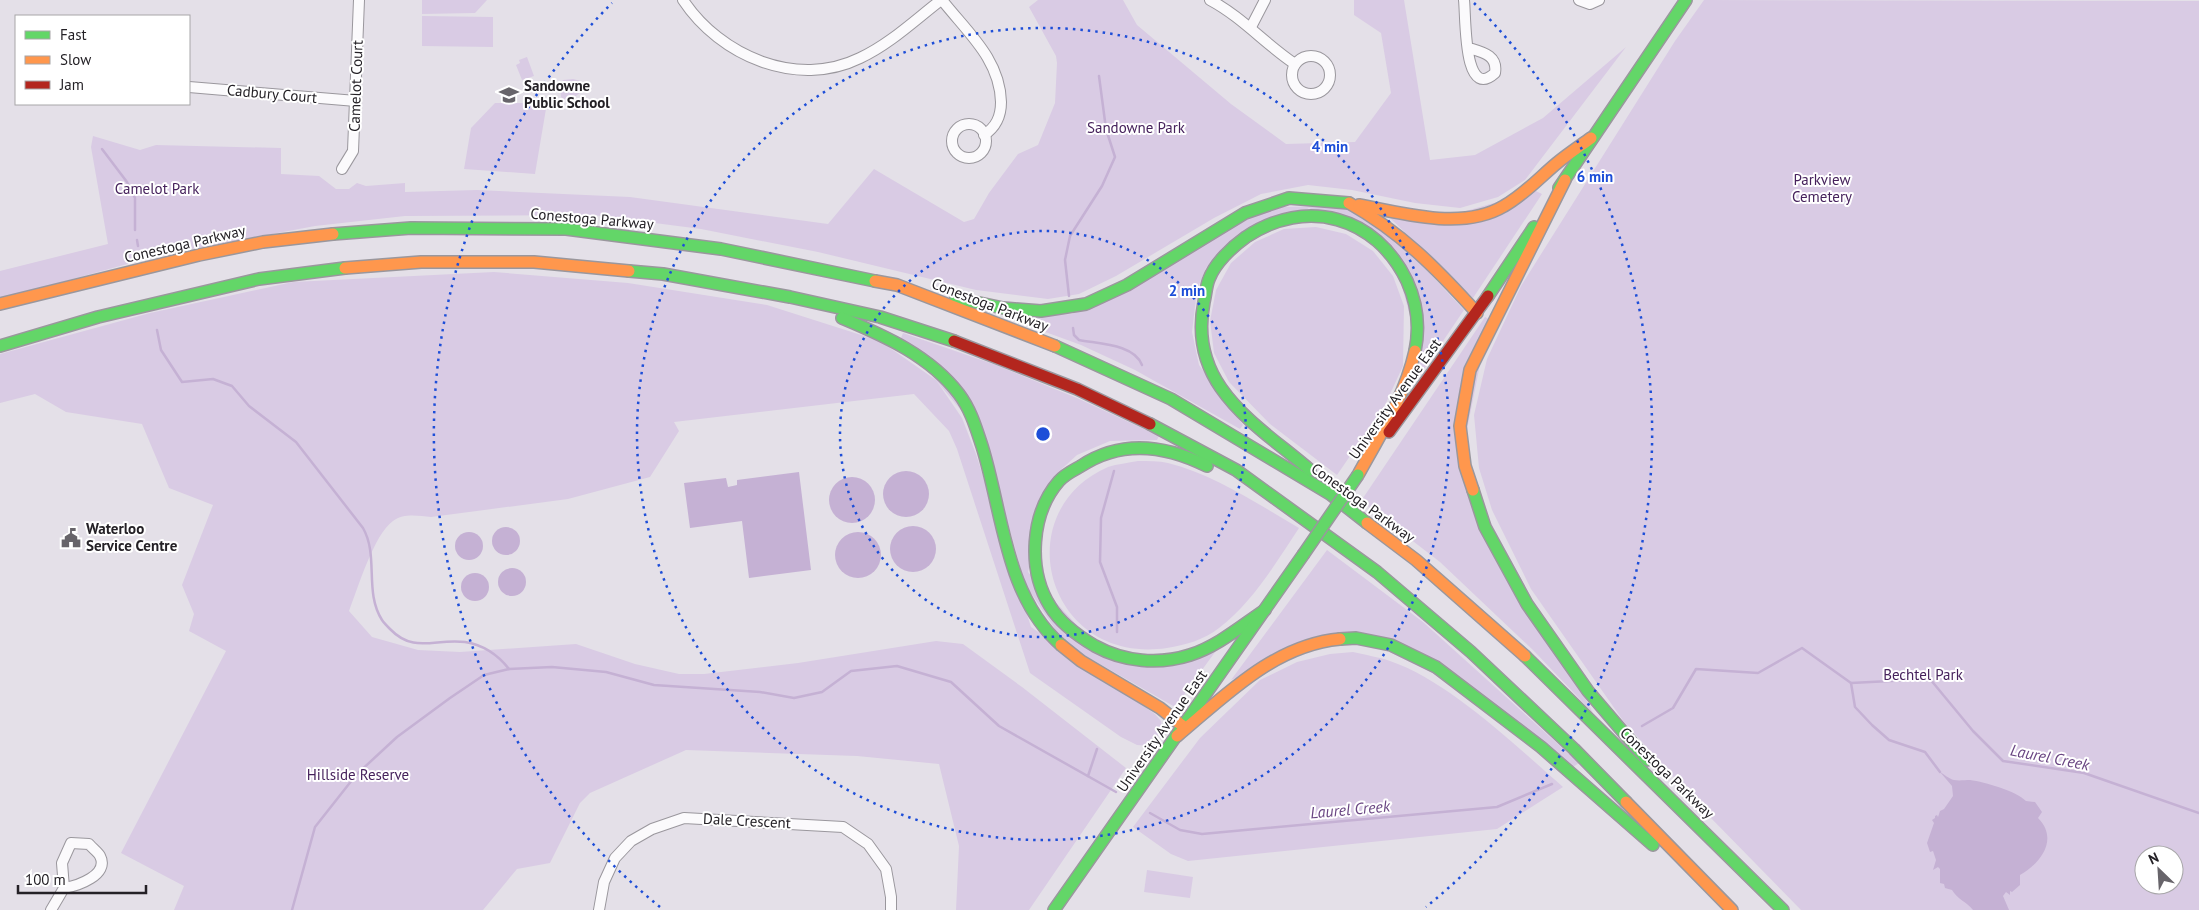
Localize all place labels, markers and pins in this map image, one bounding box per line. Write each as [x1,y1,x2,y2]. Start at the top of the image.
place label: Sandowne Public School [524,76,610,112]
school or university icon: Sandowne Public School [498,84,520,106]
centre of rings [1034,425,1052,443]
place label: Waterloo Service Centre [86,519,178,555]
public building icon: Waterloo Service Centre [60,527,82,549]

